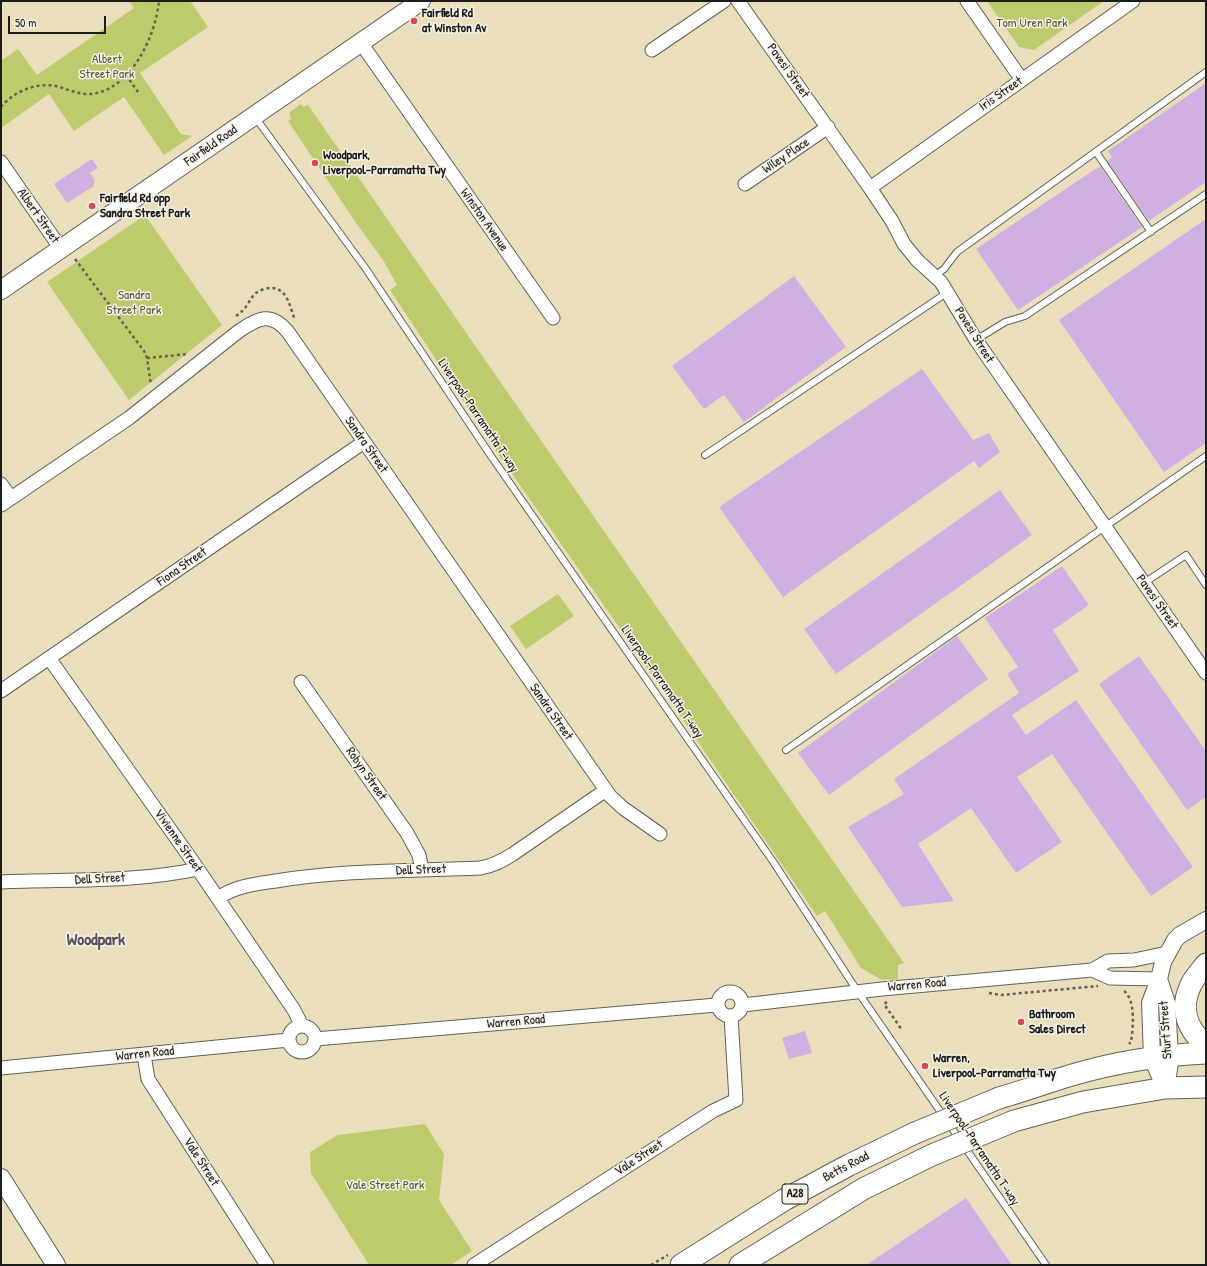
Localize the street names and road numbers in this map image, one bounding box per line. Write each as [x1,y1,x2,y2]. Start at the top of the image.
street label: Pavesi Street [764,41,812,101]
street label: Iris Street [976,73,1026,115]
street label: Fairfield Road [182,122,240,170]
street label: Wiley Place [760,135,812,177]
street label: Winston Avenue [457,185,511,255]
street label: Albert Street [14,186,62,246]
street label: Pavesi Street [951,304,997,366]
street label: Liverpool–Parramatta T-way [434,356,522,476]
street label: Sandra Street [341,414,391,476]
street label: Fiona Street [154,544,210,590]
street label: Pavesi Street [1133,572,1181,632]
street label: Liverpool–Parramatta T-way [617,623,707,741]
street label: Sandra Street [526,681,576,743]
street label: Robyn Street [342,744,390,804]
street label: Vivienne Street [150,806,206,876]
street label: Dell Street [396,861,446,879]
street label: Dell Street [75,870,125,888]
street label: Warren Road [887,975,947,995]
street label: Sturt Street [1156,1000,1176,1060]
street label: Warren Road [486,1012,546,1032]
street label: Warren Road [115,1043,175,1065]
street label: Liverpool–Parramatta T-way [935,1089,1023,1209]
street label: Vale Street [180,1135,222,1189]
street label: Vale Street [612,1137,666,1179]
street label: Betts Road [820,1148,872,1186]
road number: A28 [782,1184,808,1204]

